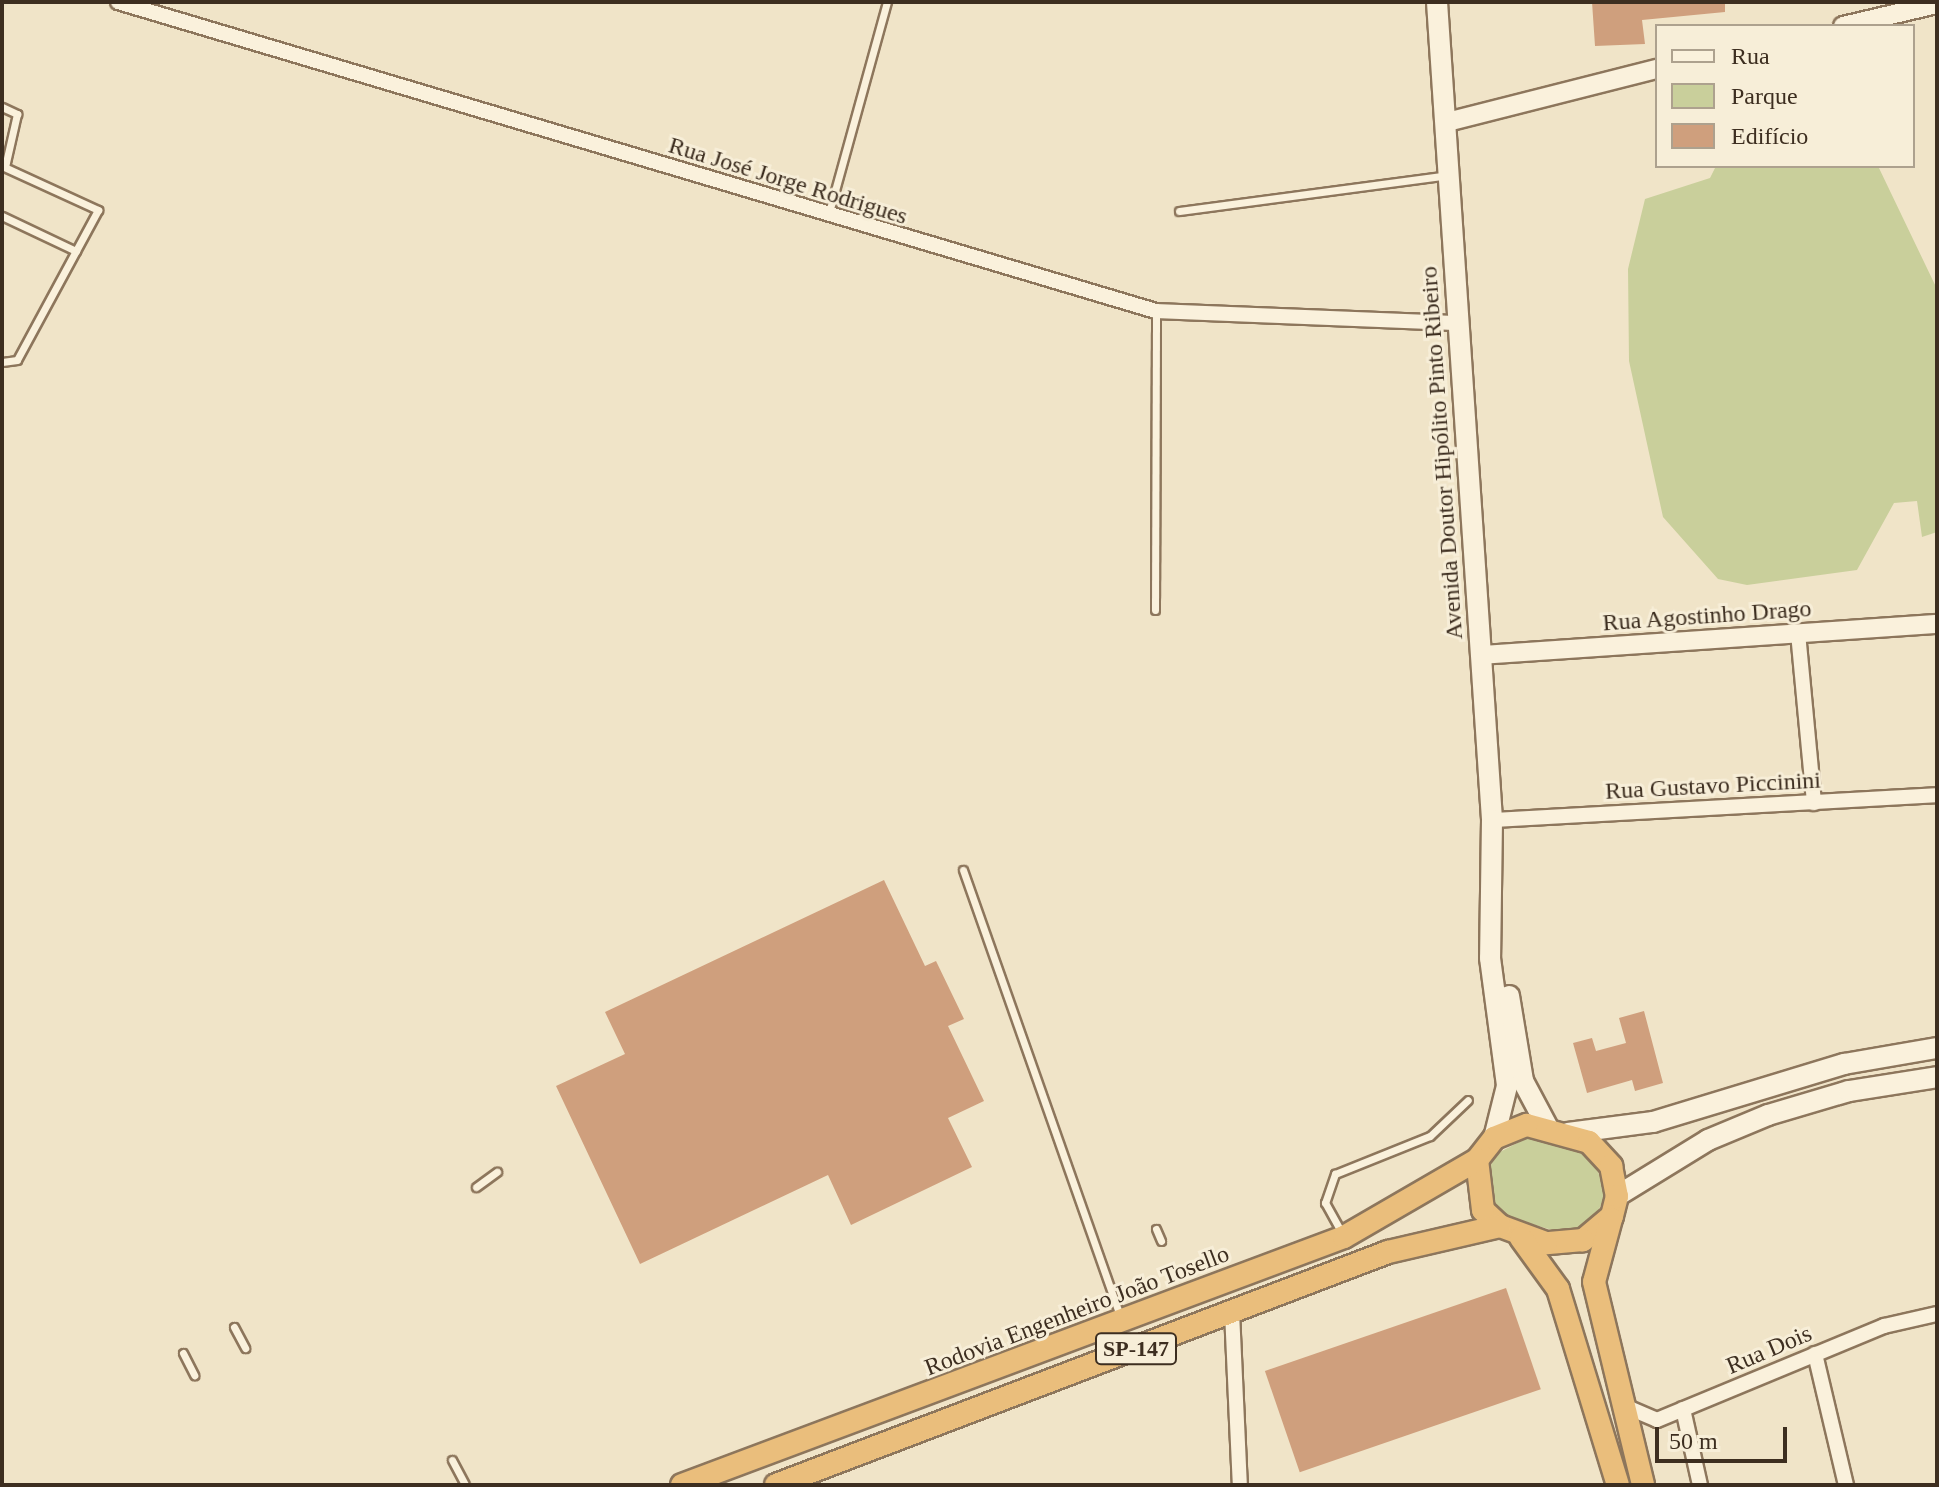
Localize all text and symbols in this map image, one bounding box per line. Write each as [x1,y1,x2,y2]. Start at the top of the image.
legend [1655,24,1915,168]
text: Rua [1731,43,1770,69]
text: Parque [1731,83,1798,109]
text: Edifício [1731,123,1808,149]
street label: Rua José Jorge Rodrigues [665,131,911,231]
street label: Avenida Doutor Hipólito Pinto Ribeiro [1415,265,1469,641]
street label: Rua Agostinho Drago [1601,594,1813,638]
street label: Rua Gustavo Piccinini [1604,766,1822,806]
street label: Rodovia Engenheiro João Tosello [920,1239,1234,1383]
street label: Rua Dois [1722,1319,1816,1381]
road number: SP-147 [1094,1331,1178,1367]
scale bar [1659,1411,1791,1461]
text: 50 m [1669,1428,1718,1454]

